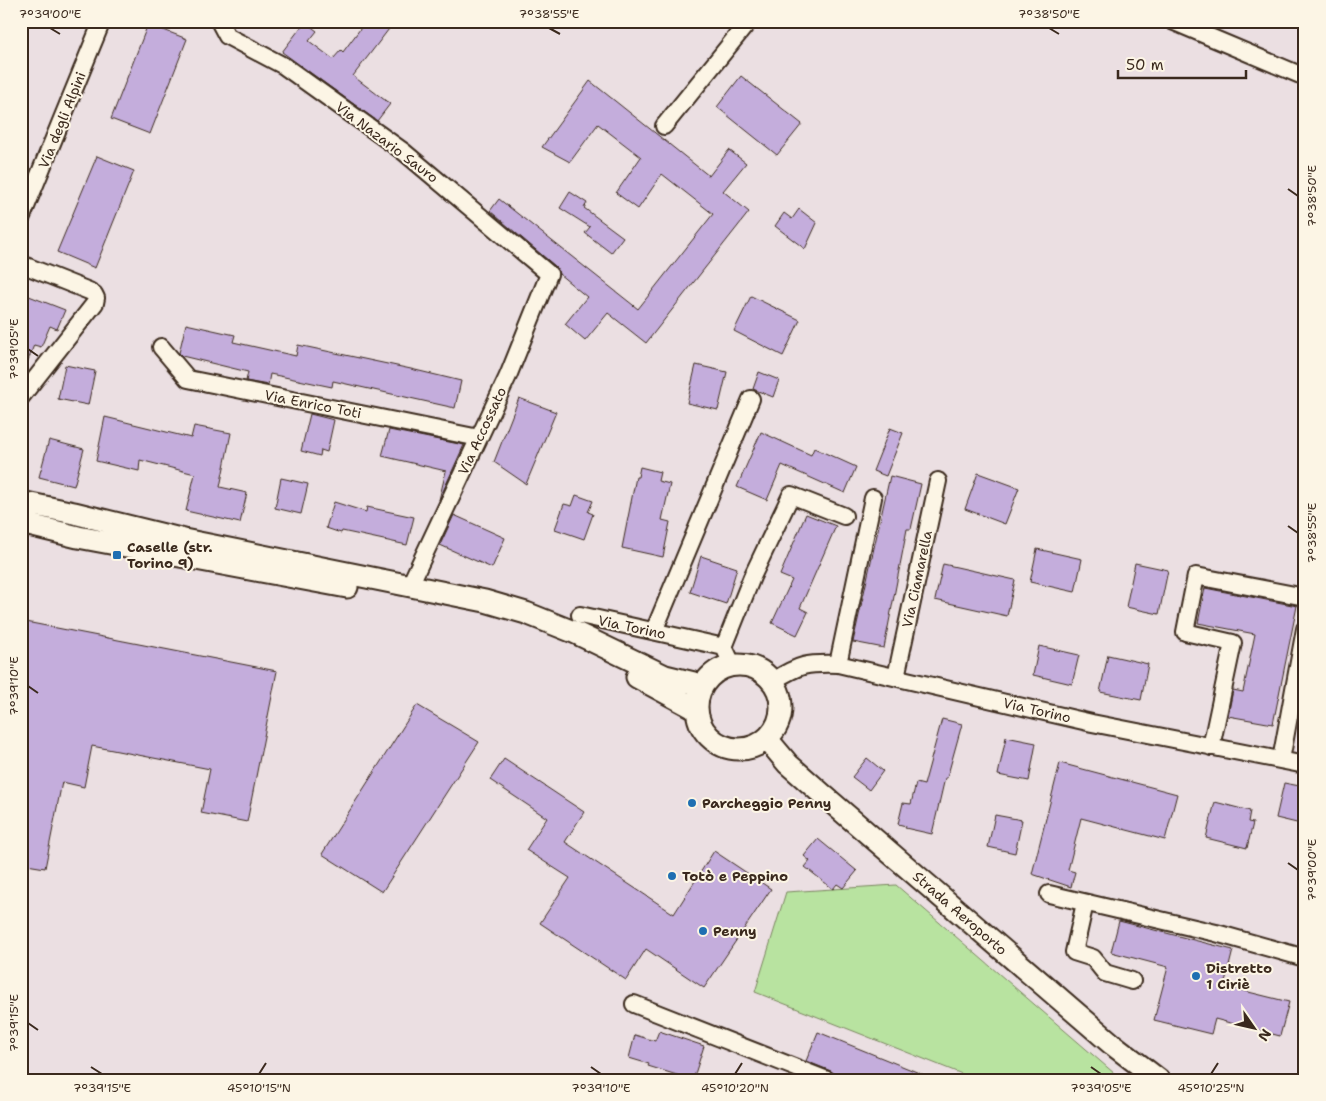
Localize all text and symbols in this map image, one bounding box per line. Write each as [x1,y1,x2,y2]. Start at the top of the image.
text: 7°39'00"E [19,6,81,22]
text: 7°38'55"E [519,6,579,22]
text: 7°38'50"E [1018,6,1080,22]
scale bar [1118,48,1246,80]
text: 50 m [1126,55,1164,75]
street label: Via degli Alpini [34,69,90,171]
street label: Via Nazario Sauro [332,98,442,186]
text: 7°38'50"E [1304,165,1320,227]
text: 7°39'05"E [6,318,22,380]
street label: Via Accossato [454,384,510,478]
street label: Via Enrico Toti [263,386,363,422]
text: 7°38'55"E [1304,503,1320,563]
street label: Via Ciamarella [898,529,936,629]
place label: Caselle (str. Torino 9) [127,538,213,572]
marker: Caselle (str. Torino 9) [111,549,123,561]
street label: Via Torino [596,611,668,643]
text: 7°39'10"E [6,656,22,716]
street label: Via Torino [1001,693,1073,727]
place label: Parcheggio Penny [702,794,831,812]
marker: Parcheggio Penny [686,797,698,809]
text: 7°39'00"E [1304,839,1320,901]
place label: Totò e Peppino [682,867,788,885]
street label: Strada Aeroporto [909,867,1011,959]
marker: Totò e Peppino [666,870,678,882]
place label: Penny [713,922,757,940]
marker: Penny [697,925,709,937]
place label: Distretto 1 Ciriè [1206,959,1272,993]
marker: Distretto 1 Ciriè [1190,970,1202,982]
text: 7°39'15"E [6,994,22,1052]
north arrow [1228,1004,1278,1054]
text: N [1254,1026,1275,1045]
text: 7°39'15"E [73,1080,131,1096]
text: 45°10'15"N [227,1080,291,1096]
text: 7°39'10"E [571,1080,631,1096]
text: 45°10'20"N [701,1080,769,1096]
text: 7°39'05"E [1070,1080,1132,1096]
text: 45°10'25"N [1178,1080,1244,1096]

